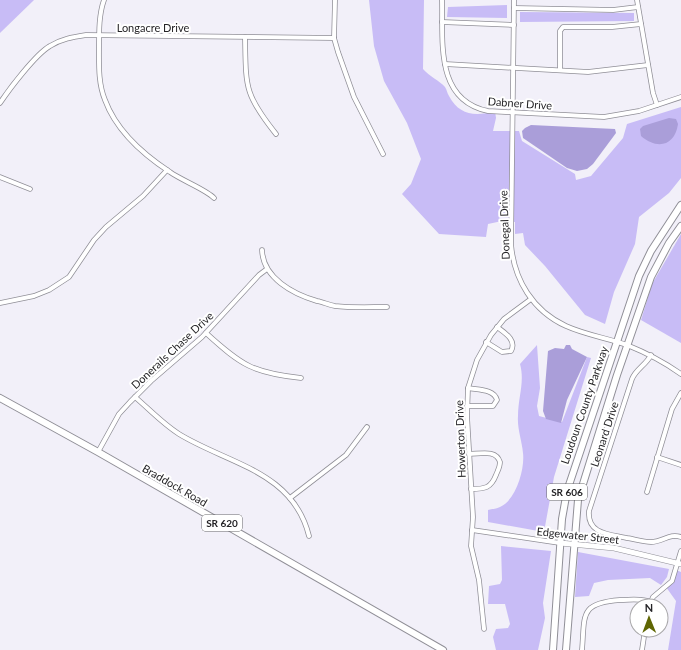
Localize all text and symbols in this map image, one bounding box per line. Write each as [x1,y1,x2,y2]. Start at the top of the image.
street label: Longacre Drive [117,21,190,34]
street label: Dabner Drive [487,94,553,112]
street label: Donegal Drive [496,190,512,260]
street label: Donerails Chase Drive [128,309,216,391]
street label: Loudoun County Parkway [558,344,610,466]
street label: Howerton Drive [452,400,468,478]
street label: Leonard Drive [587,400,621,468]
street label: Braddock Road [140,461,210,509]
road number: SR 606 [547,484,587,500]
road number: SR 620 [202,515,242,531]
street label: Edgewater Street [536,524,620,546]
north arrow [629,598,669,638]
text: N [644,601,653,614]

